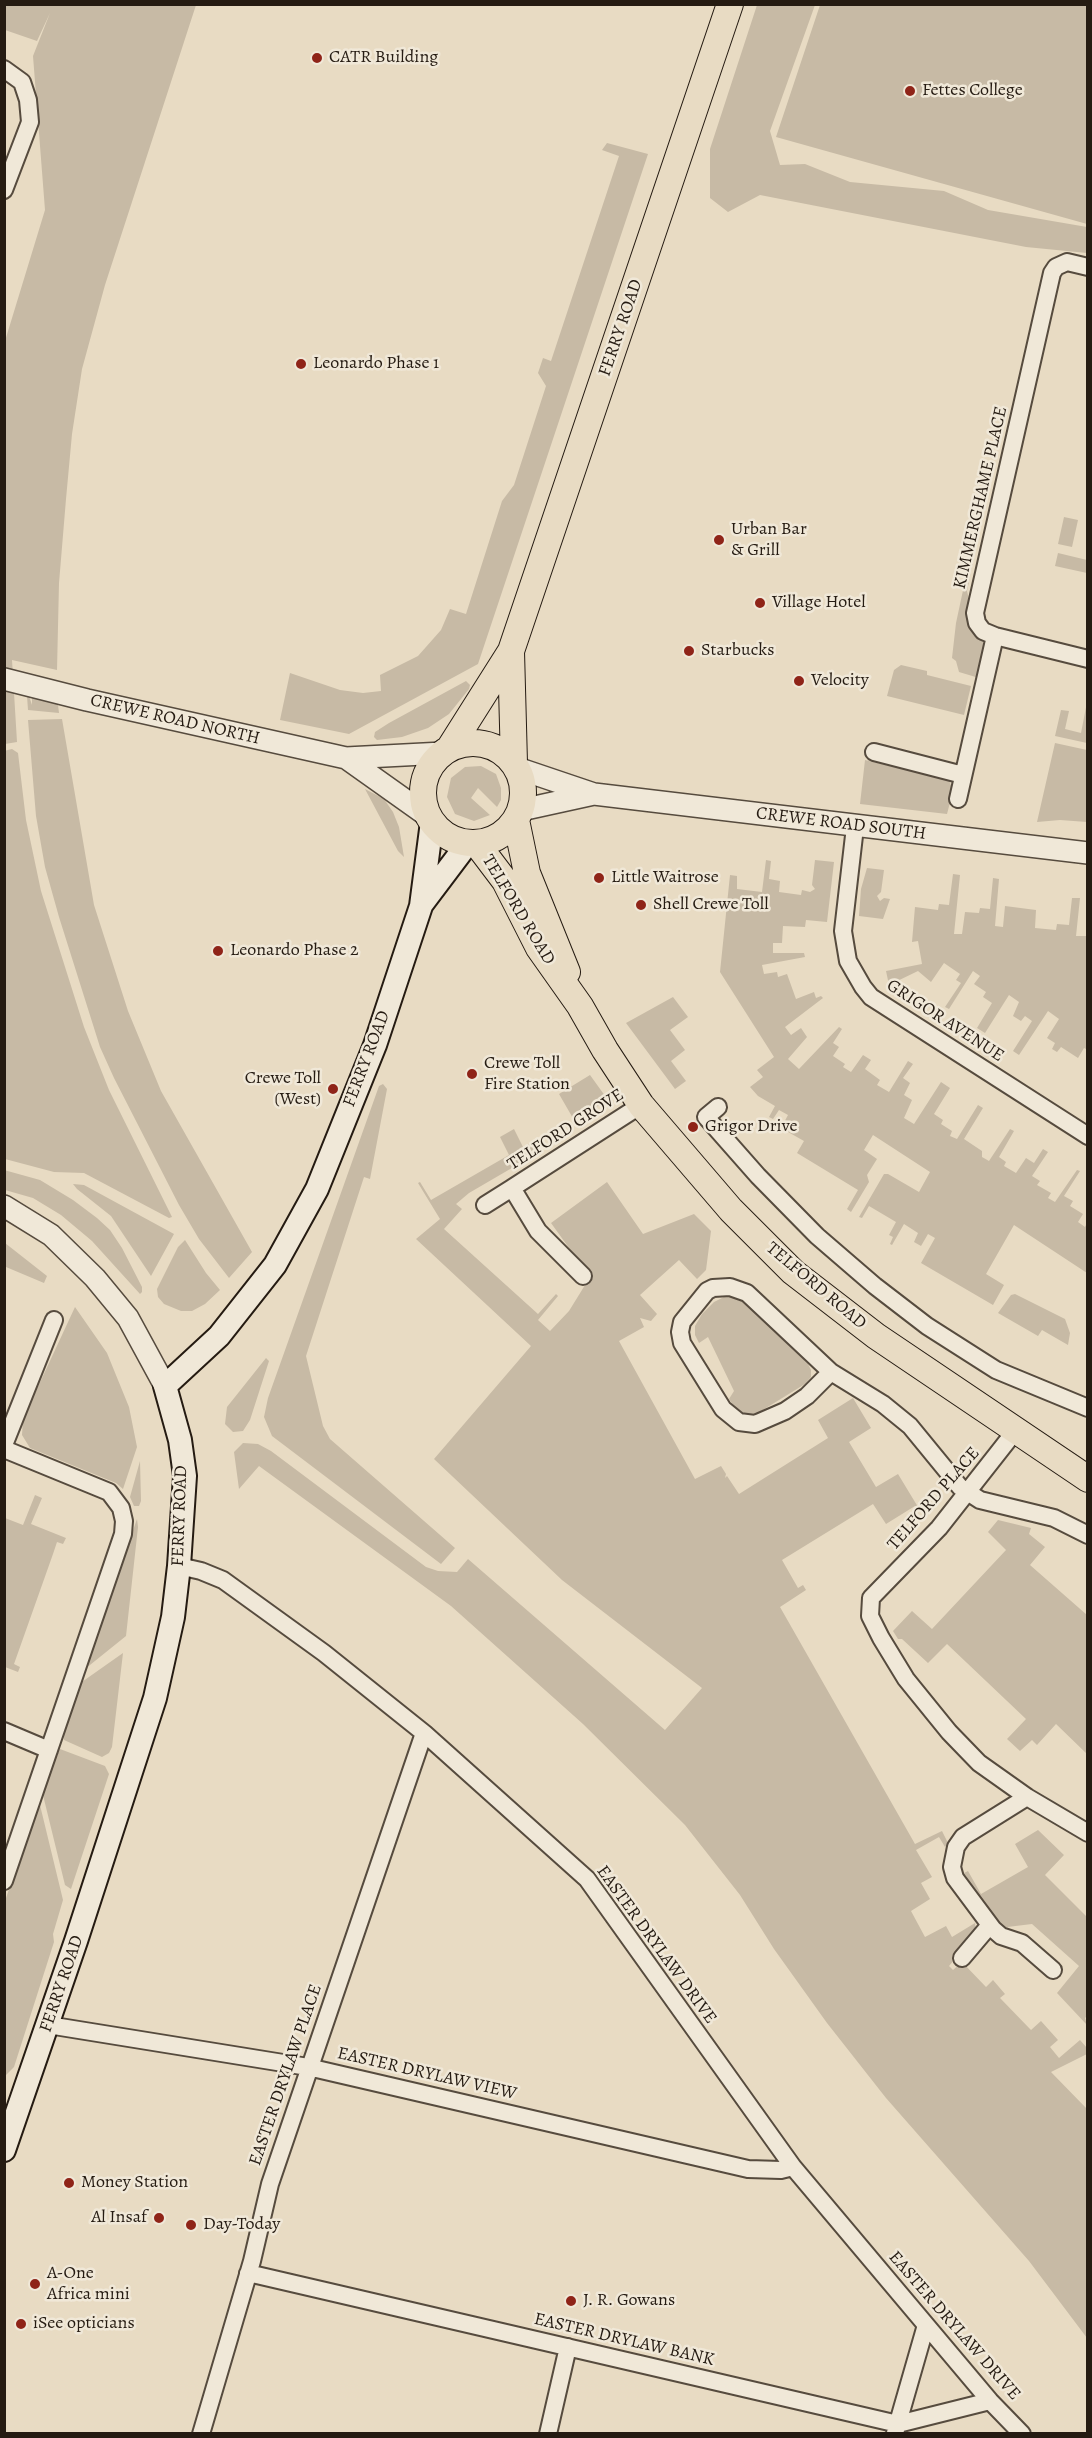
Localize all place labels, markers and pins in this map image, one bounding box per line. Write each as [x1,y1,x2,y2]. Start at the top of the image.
place label: CATR Building [329,47,438,69]
marker: CATR Building [310,51,324,65]
place label: Fettes College [922,80,1023,102]
marker: Fettes College [903,84,917,98]
place label: Leonardo Phase 1 [313,353,439,375]
marker: Leonardo Phase 1 [294,357,308,371]
place label: Urban Bar & Grill [731,519,807,562]
marker: Urban Bar & Grill [712,533,726,547]
place label: Village Hotel [772,592,866,614]
marker: Village Hotel [753,596,767,610]
place label: Starbucks [701,640,774,662]
marker: Starbucks [682,644,696,658]
place label: Velocity [811,670,869,692]
marker: Velocity [792,674,806,688]
place label: Little Waitrose [611,867,719,889]
marker: Little Waitrose [592,871,606,885]
place label: Shell Crewe Toll [653,894,769,916]
marker: Shell Crewe Toll [634,898,648,912]
place label: Leonardo Phase 2 [230,940,359,962]
marker: Leonardo Phase 2 [211,944,225,958]
place label: Crewe Toll Fire Station [484,1053,570,1096]
marker: Crewe Toll Fire Station [465,1067,479,1081]
place label: Crewe Toll (West) [245,1068,321,1110]
marker: Crewe Toll (West) [326,1082,340,1096]
place label: Grigor Drive [705,1116,797,1138]
marker: Grigor Drive [686,1120,700,1134]
place label: Money Station [81,2172,188,2194]
marker: Money Station [62,2176,76,2190]
place label: Al Insaf [91,2207,147,2229]
marker: Al Insaf [152,2211,166,2225]
place label: Day-Today [203,2214,280,2236]
marker: Day-Today [184,2218,198,2232]
place label: A-One Africa mini [47,2263,130,2306]
marker: A-One Africa mini [28,2277,42,2291]
place label: J. R. Gowans [583,2290,675,2312]
marker: J. R. Gowans [564,2294,578,2308]
place label: iSee opticians [33,2313,135,2335]
marker: iSee opticians [14,2317,28,2331]

